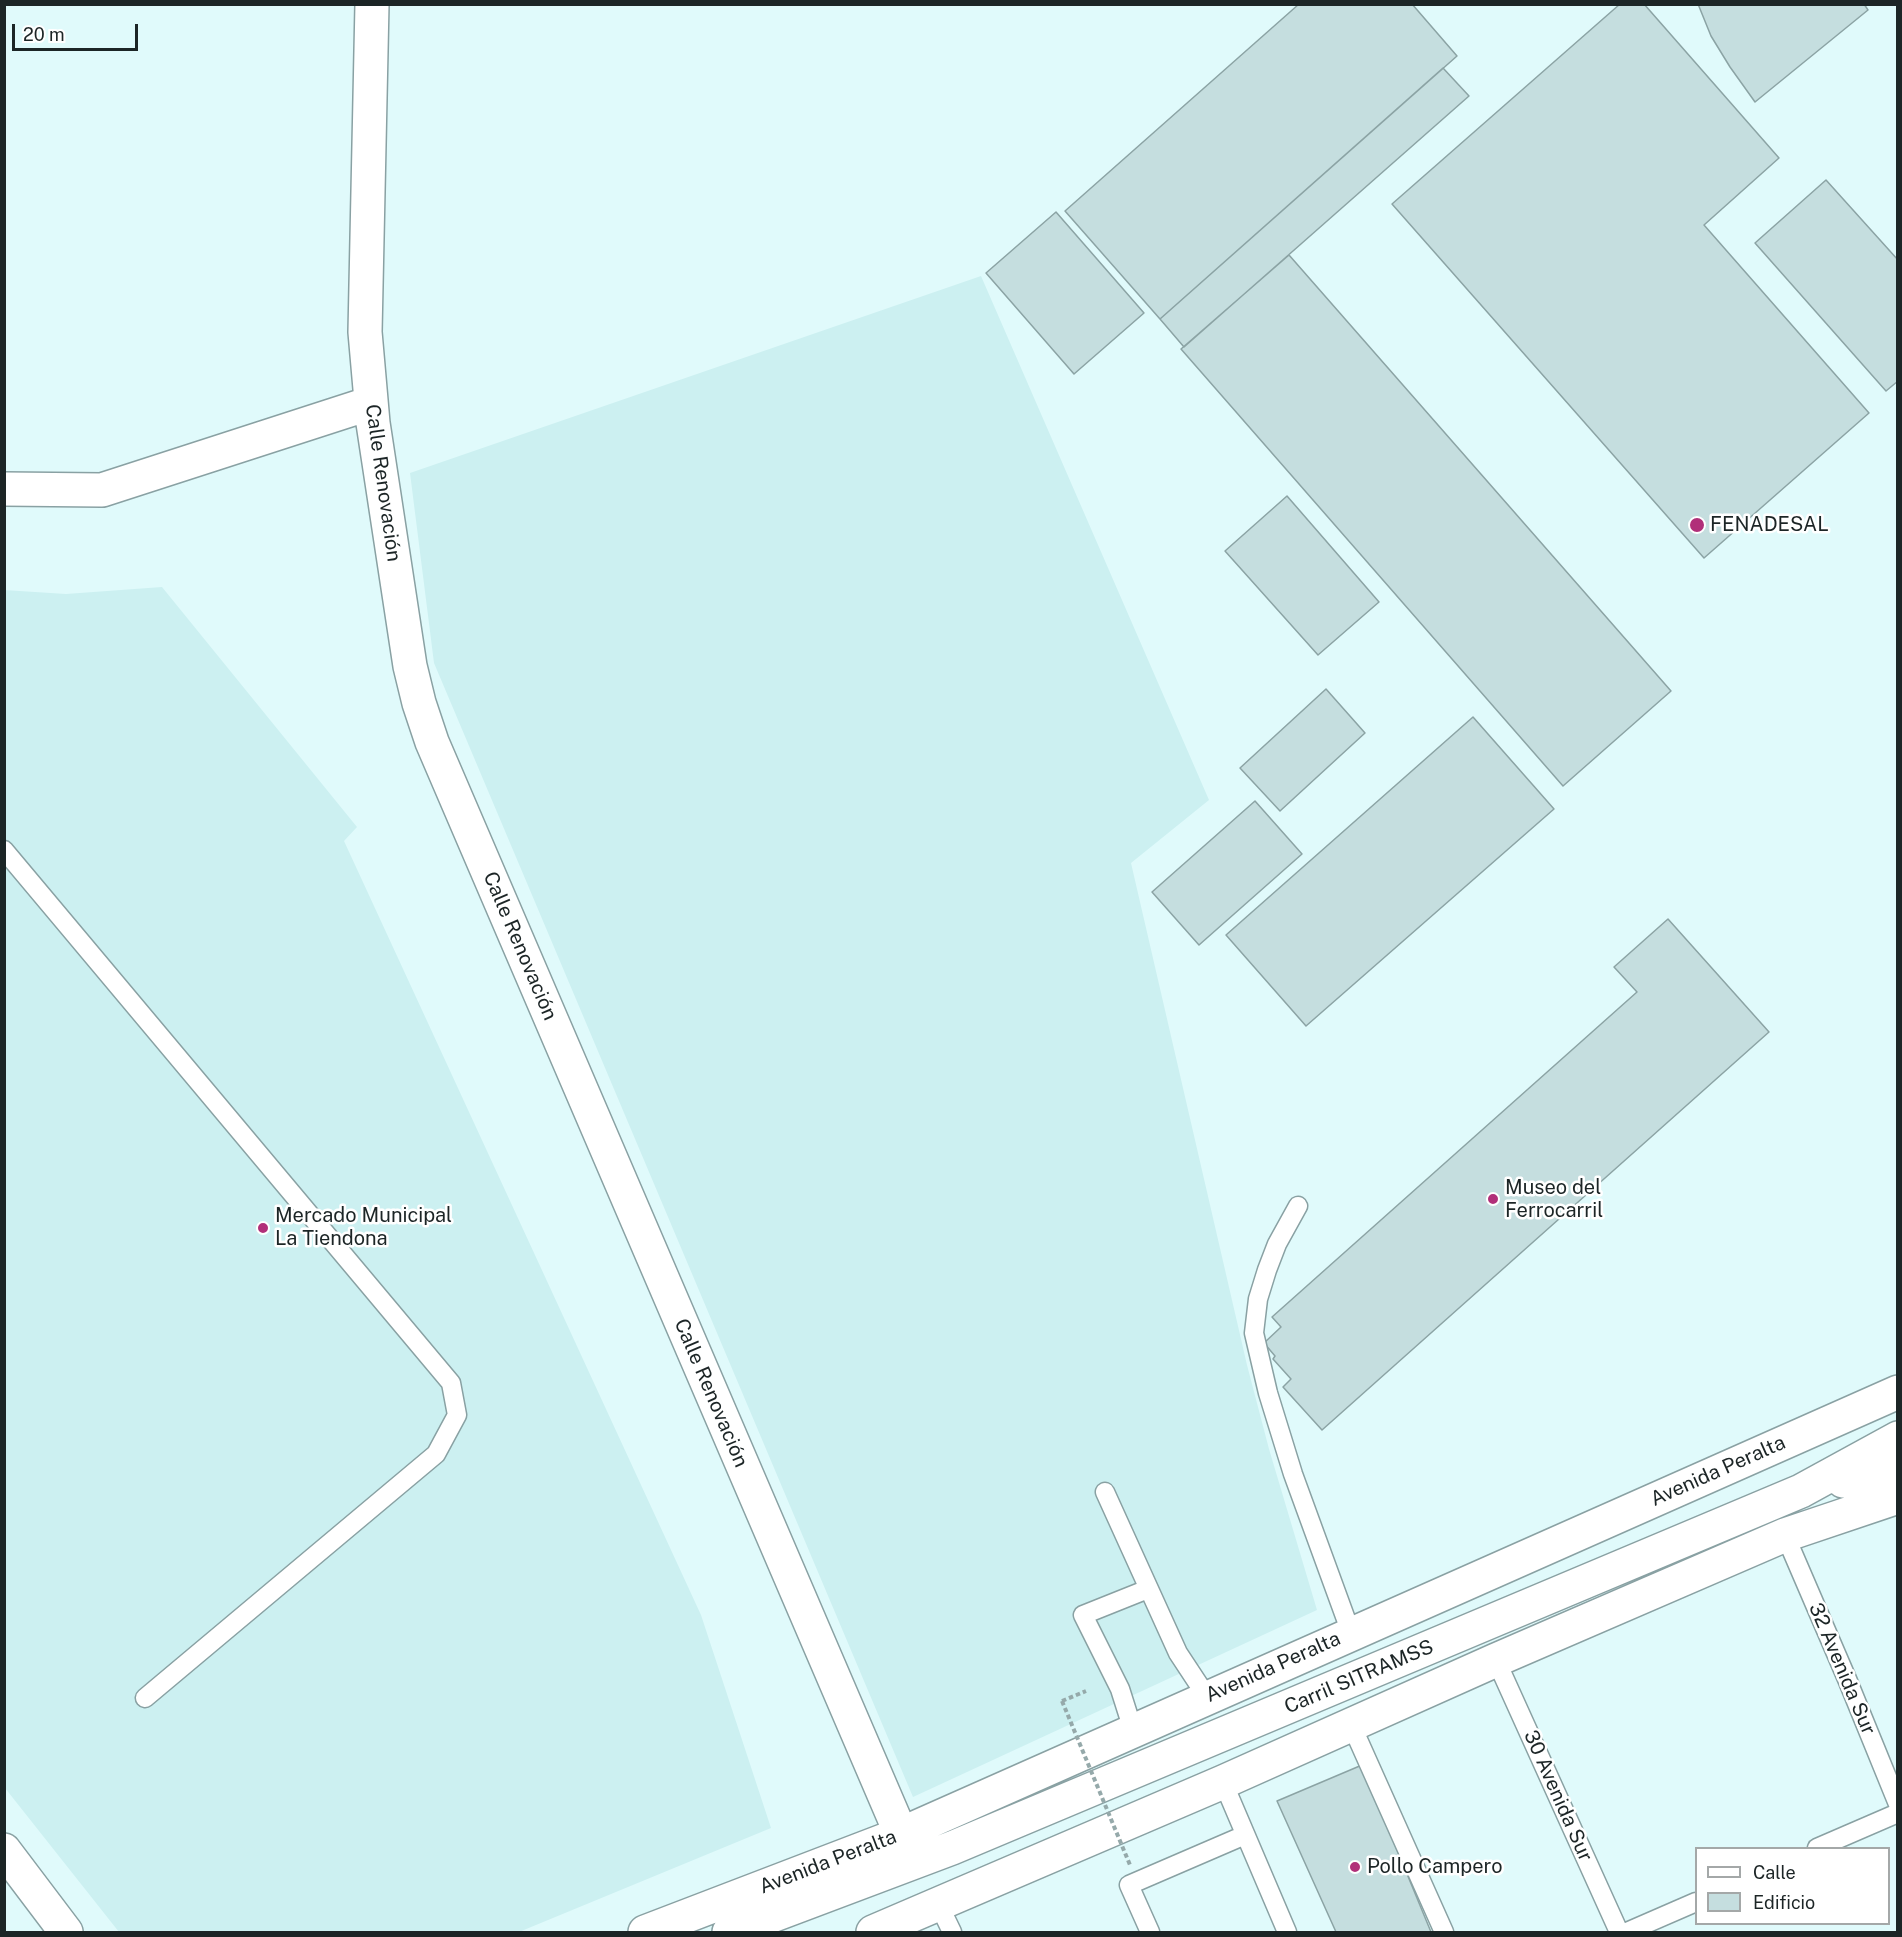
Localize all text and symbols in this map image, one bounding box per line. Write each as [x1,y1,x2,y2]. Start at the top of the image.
scale bar [15,12,141,50]
text: 20 m [23,24,65,45]
street label: Calle Renovación [360,403,406,563]
place label: FENADESAL [1710,513,1829,537]
marker: FENADESAL [1688,516,1706,534]
street label: Calle Renovación [478,868,562,1024]
place label: Museo del Ferrocarril [1505,1176,1603,1223]
marker: Museo del Ferrocarril [1486,1192,1500,1206]
place label: Mercado Municipal La Tiendona [275,1204,452,1251]
marker: Mercado Municipal La Tiendona [256,1221,270,1235]
street label: Calle Renovación [669,1315,753,1471]
street label: Avenida Peralta [1647,1431,1789,1511]
street label: 32 Avenida Sur [1803,1599,1881,1739]
street label: Avenida Peralta [1202,1627,1344,1707]
street label: Carril SITRAMSS [1281,1635,1437,1719]
street label: 30 Avenida Sur [1518,1727,1598,1865]
street label: Avenida Peralta [756,1825,900,1899]
legend [1695,1847,1890,1925]
place label: Pollo Campero [1367,1855,1503,1879]
marker: Pollo Campero [1348,1860,1362,1874]
text: Calle [1753,1862,1796,1883]
text: Edificio [1753,1892,1815,1913]

